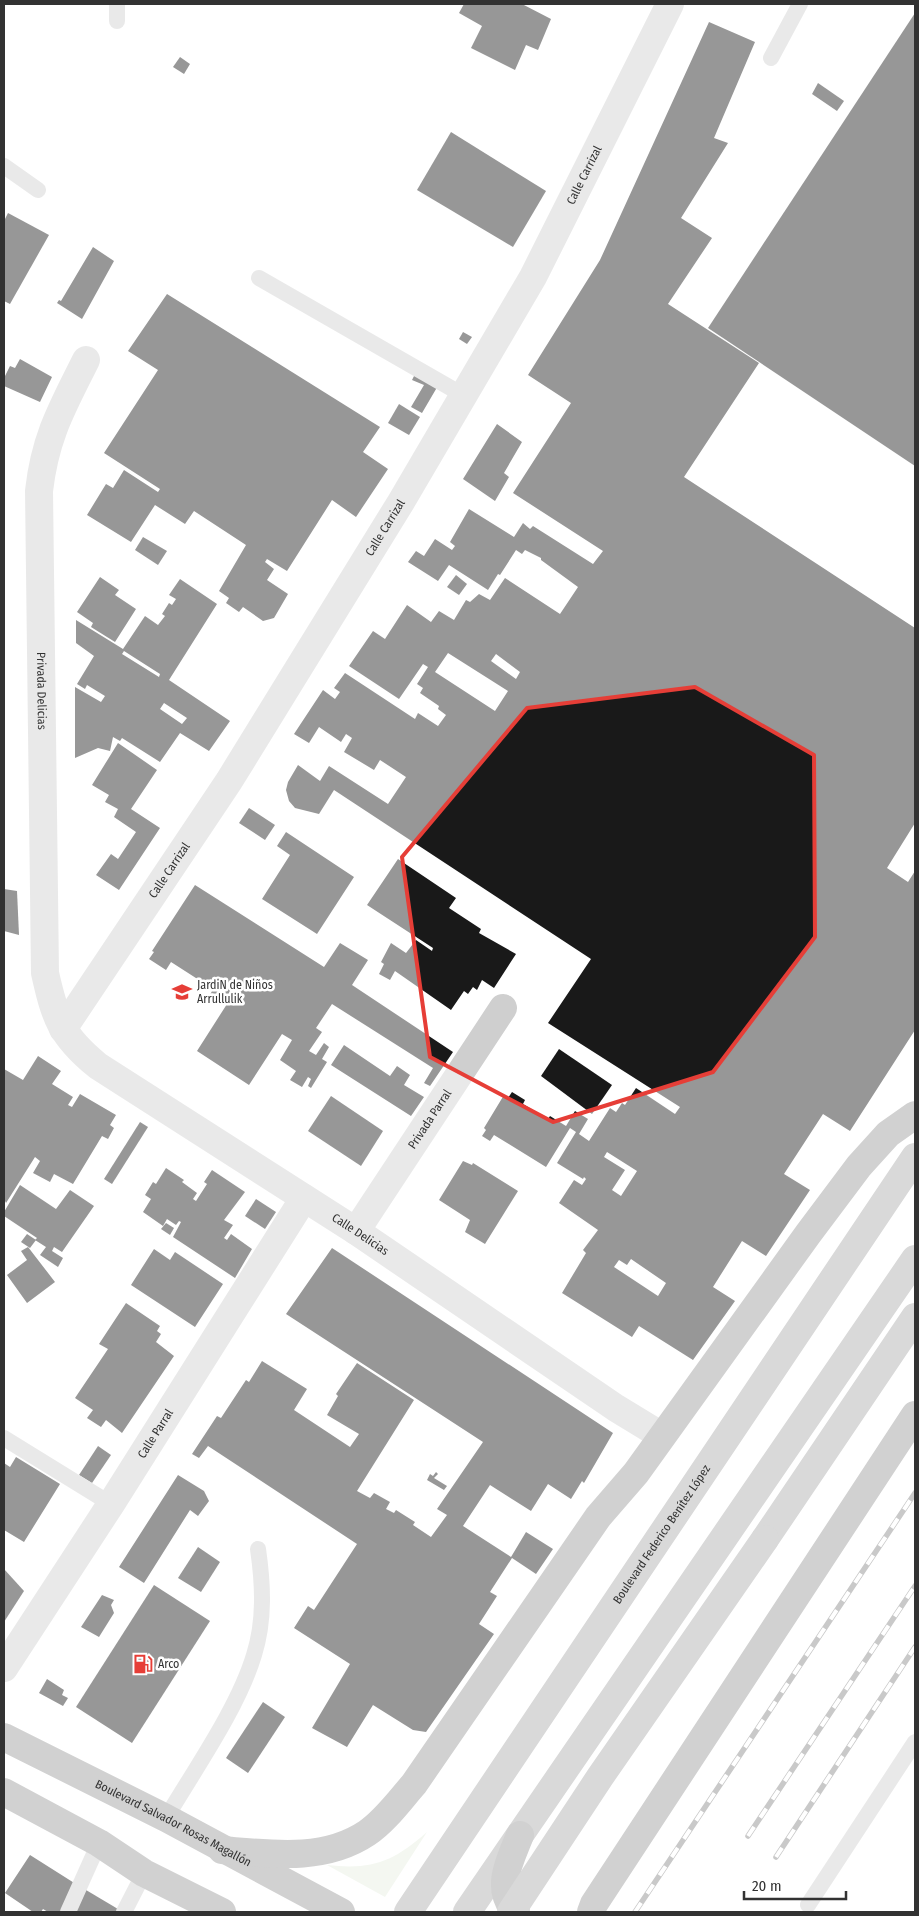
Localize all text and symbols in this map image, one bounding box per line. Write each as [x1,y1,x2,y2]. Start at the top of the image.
street label: Calle Carrizal [564,144,605,207]
street label: Calle Carrizal [362,497,408,558]
street label: Privada Delicias [34,652,49,730]
street label: Calle Carrizal [146,840,193,901]
place label: JardiN de Niños Arrullulik [197,978,273,1006]
school or university icon: JardiN de Niños Arrullulik [171,981,193,1003]
street label: Privada Parral [405,1087,454,1151]
street label: Calle Delicias [330,1211,391,1258]
street label: Calle Parral [135,1407,176,1461]
street label: Boulevard Federico Benítez López [610,1462,713,1606]
fuel station icon: Arco [132,1653,154,1675]
place label: Arco [158,1657,179,1671]
street label: Boulevard Salvador Rosas Magallón [93,1777,254,1870]
scale bar [744,1868,846,1900]
text: 20 m [752,1877,782,1895]

